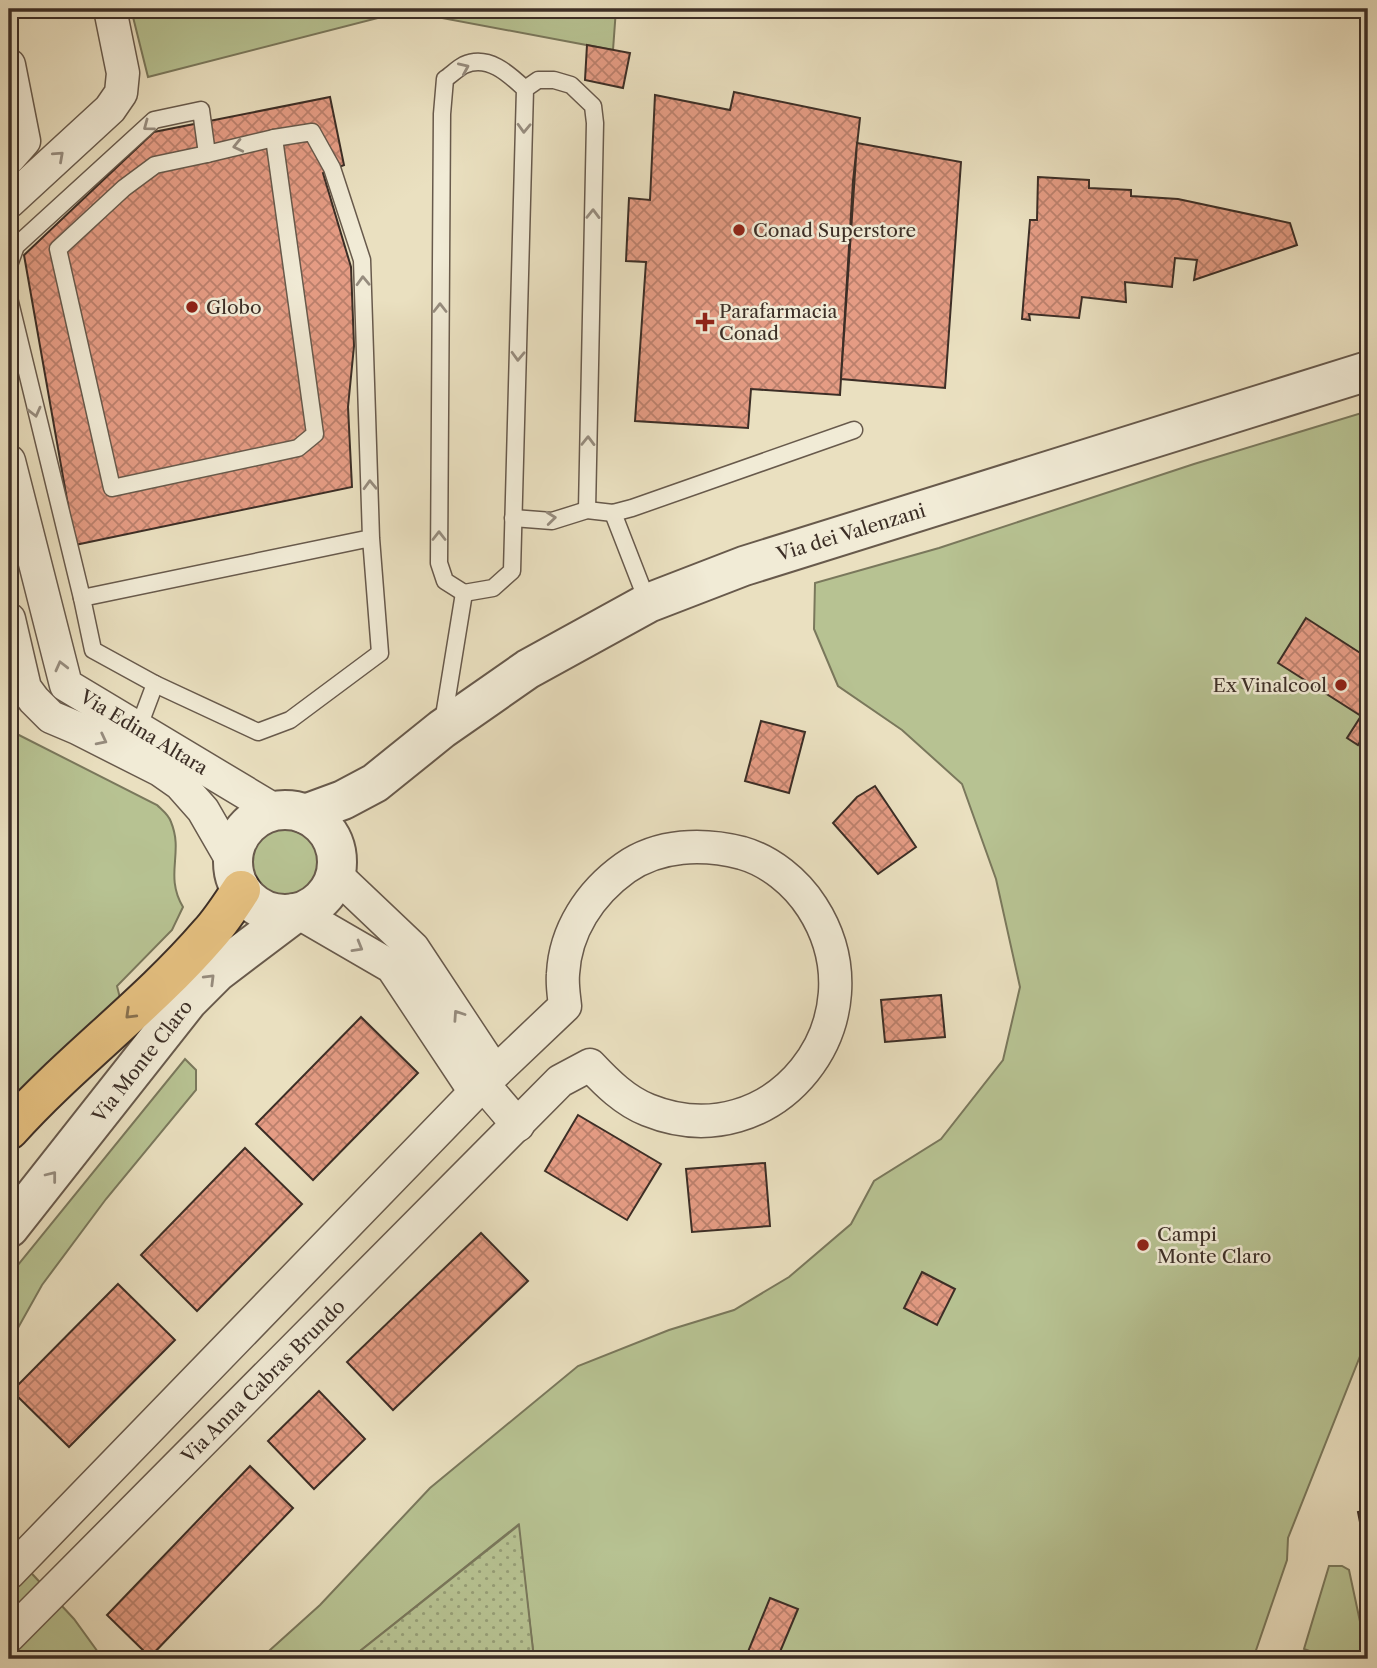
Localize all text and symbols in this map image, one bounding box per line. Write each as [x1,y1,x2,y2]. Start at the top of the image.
one-way arrow [457,62,469,76]
one-way arrow [144,118,156,130]
one-way arrow [516,123,531,134]
one-way arrow [232,138,244,152]
one-way arrow [51,152,64,164]
one-way arrow [586,208,601,219]
place label: Conad Superstore [753,219,916,242]
marker: Conad Superstore [731,222,747,238]
one-way arrow [355,275,371,286]
place label: Globo [206,296,262,319]
marker: Globo [184,299,200,315]
place label: Parafarmacia Conad [719,300,838,345]
one-way arrow [433,303,448,314]
marker: Parafarmacia Conad [697,314,713,330]
one-way arrow [510,350,525,361]
one-way arrow [27,406,41,418]
one-way arrow [581,436,596,447]
one-way arrow [362,479,377,490]
street label: Via dei Valenzani [773,499,929,566]
one-way arrow [545,511,557,526]
one-way arrow [431,530,447,541]
one-way arrow [55,660,69,672]
place label: Ex Vinalcool [1213,674,1327,697]
marker: Ex Vinalcool [1333,677,1349,693]
street label: Via Edina Altara [75,685,212,780]
one-way arrow [95,732,107,746]
one-way arrow [350,939,363,952]
one-way arrow [201,975,214,988]
street label: Via Monte Claro [87,996,197,1128]
one-way arrow [125,1005,138,1018]
one-way arrow [453,1010,466,1023]
one-way arrow [44,1171,57,1183]
place label: Campi Monte Claro [1157,1223,1271,1268]
marker: Campi Monte Claro [1135,1237,1151,1253]
street label: Via Anna Cabras Brundo [176,1295,350,1469]

